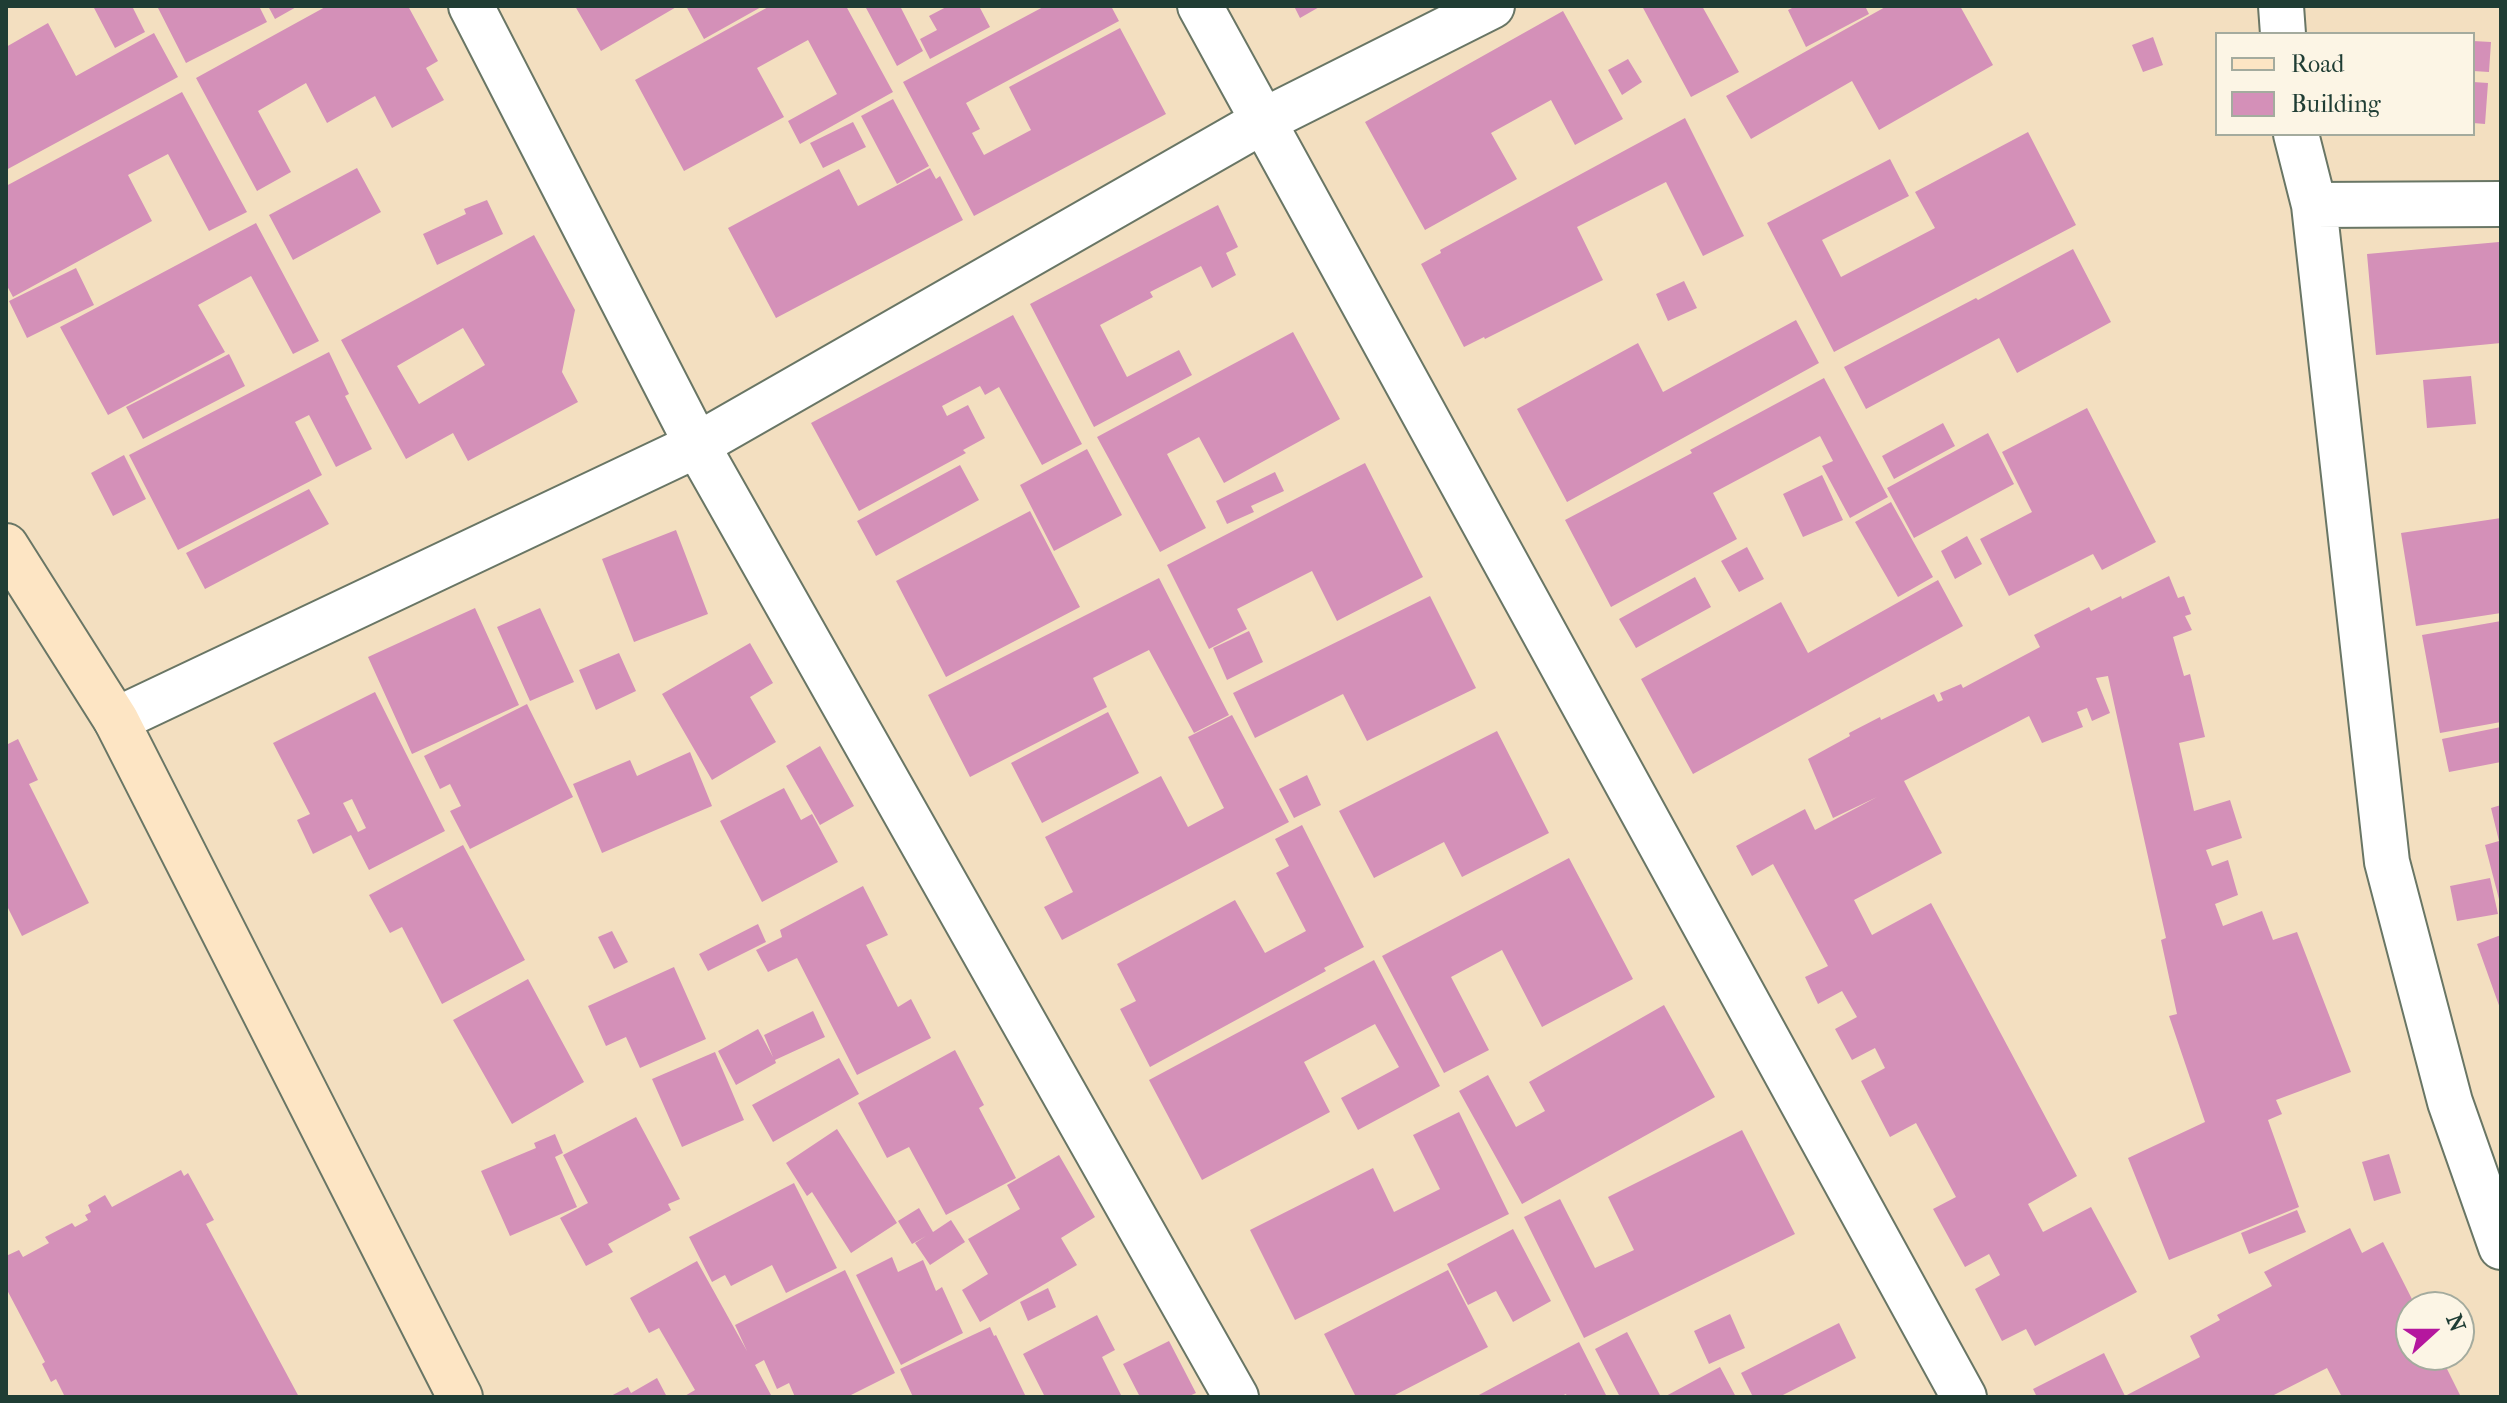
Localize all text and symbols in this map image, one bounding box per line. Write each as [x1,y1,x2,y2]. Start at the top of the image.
legend [2215,32,2475,136]
text: Road [2291,50,2344,78]
text: Building [2291,90,2381,118]
north arrow [2395,1291,2475,1371]
text: N [2440,1311,2471,1336]

